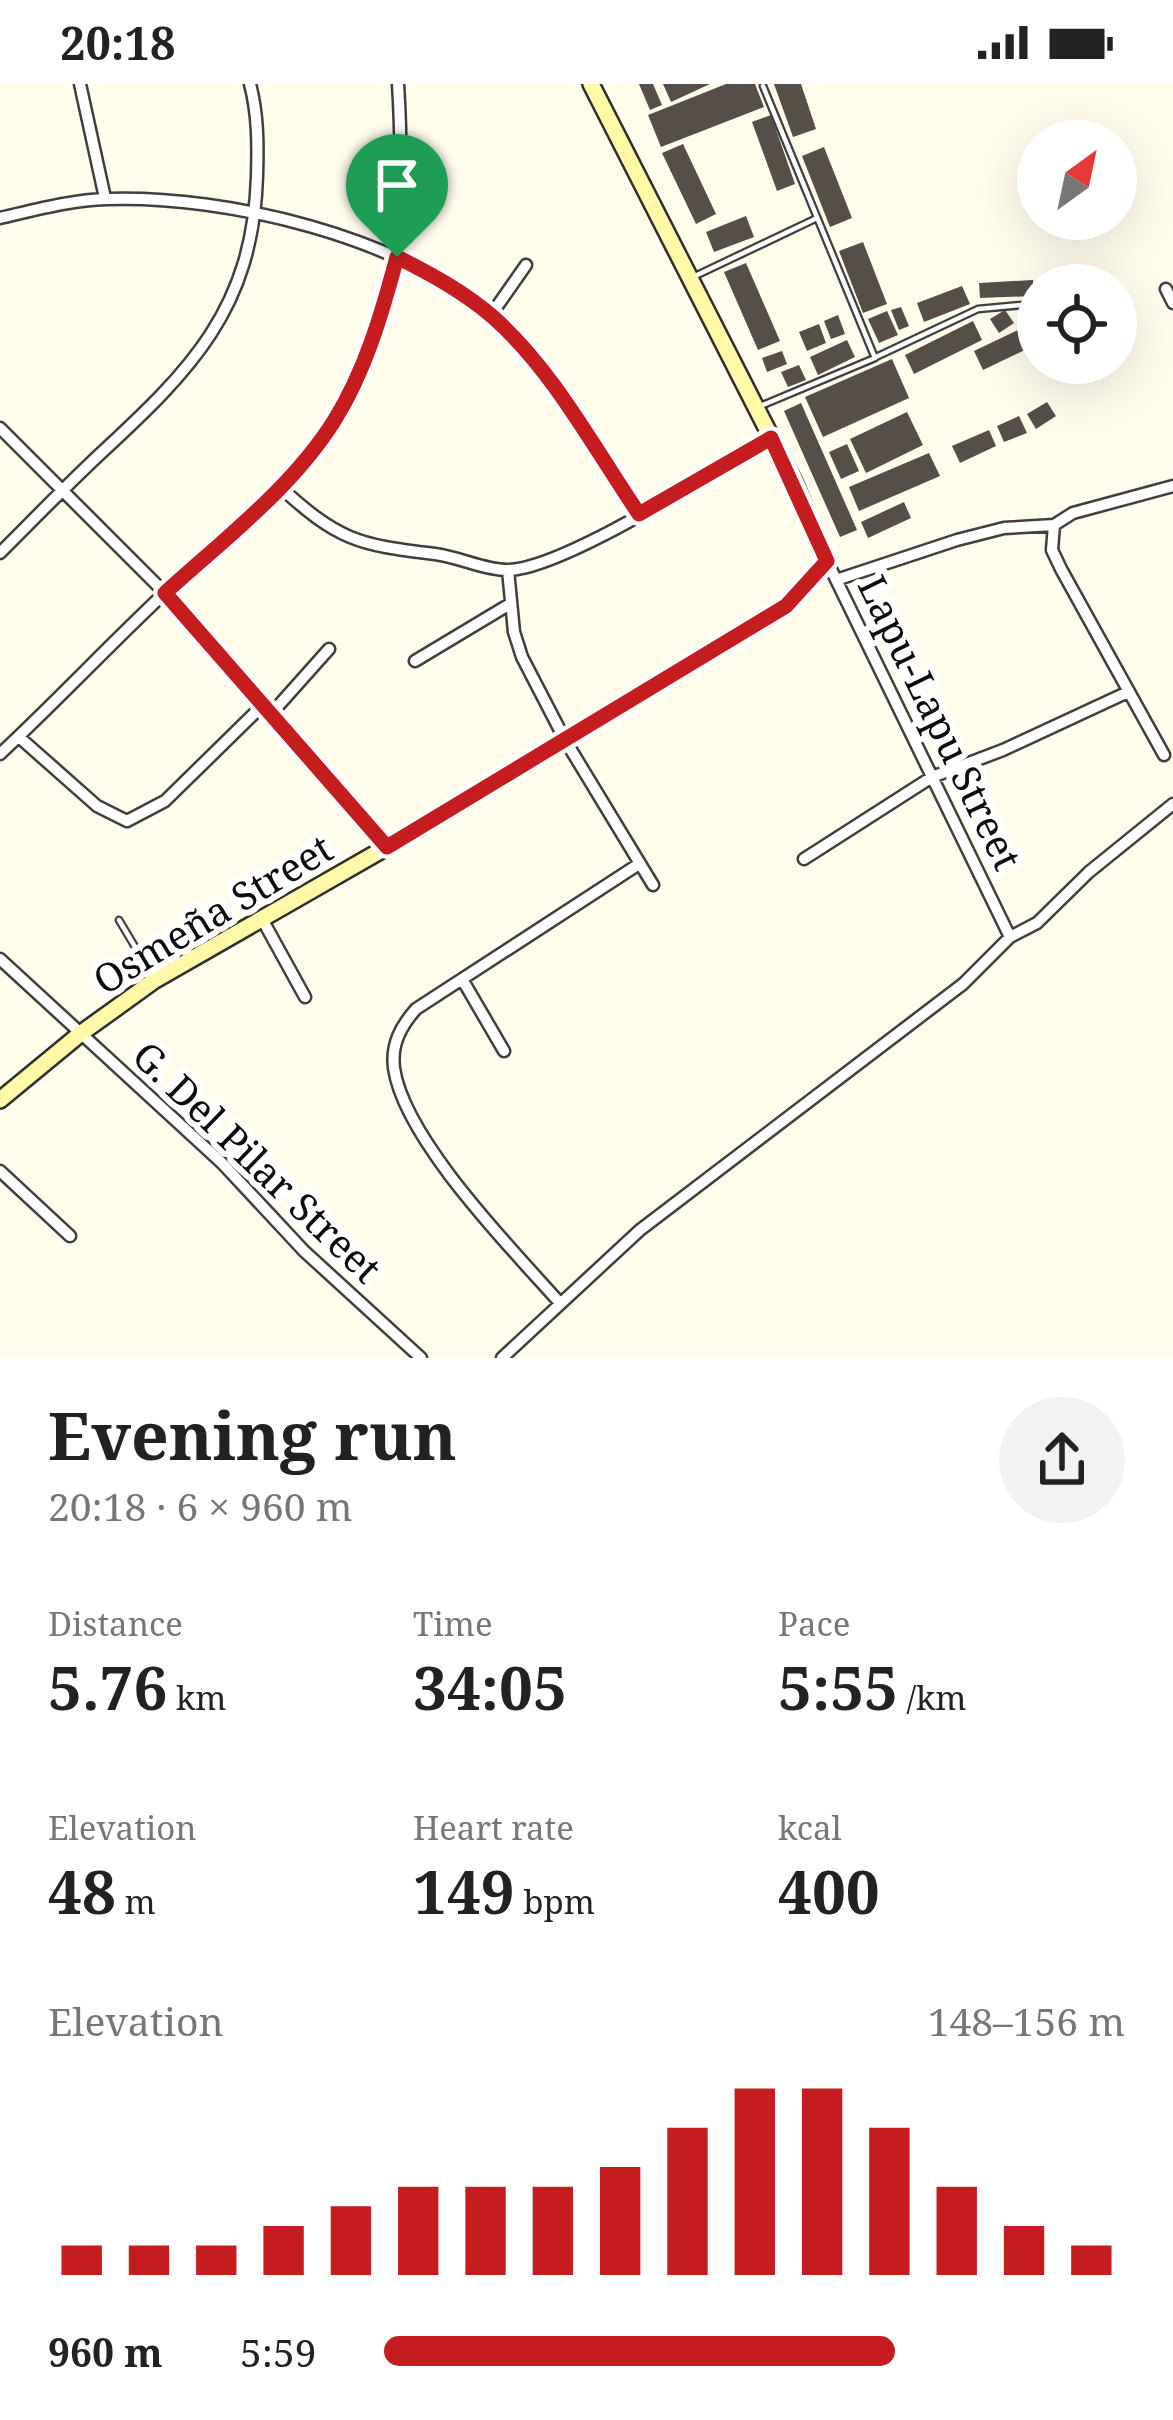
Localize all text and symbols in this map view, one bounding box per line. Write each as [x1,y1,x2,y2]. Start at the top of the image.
text: 20:18 [60,12,175,73]
north arrow [1017,120,1137,240]
map controls [1017,120,1137,384]
pin [346,134,448,257]
icon: arrive [364,152,430,218]
button: locate [1017,264,1137,384]
street label: Lapu-Lapu Street [847,566,1035,878]
street label: Osmeña Street [83,821,341,1005]
street label: G. Del Pilar Street [122,1029,394,1293]
text: Evening run [48,1389,457,1479]
button: share [999,1397,1125,1523]
text: 20:18 · 6 × 960 m [48,1479,353,1532]
text: Distance [48,1601,183,1646]
text: Time [413,1601,493,1646]
text: Pace [778,1601,850,1646]
text: 5.76 [48,1646,167,1728]
text: 34:05 [413,1646,567,1728]
text: 5:55 [778,1646,898,1728]
text: km [167,1675,226,1720]
text: /km [898,1675,967,1720]
text: Elevation [48,1805,197,1850]
text: Heart rate [413,1805,574,1850]
text: kcal [778,1805,842,1850]
text: 48 [48,1850,116,1932]
text: 149 [413,1850,515,1932]
text: 400 [778,1850,880,1932]
text: m [116,1879,156,1924]
text: bpm [515,1879,595,1924]
text: Elevation [48,1994,224,2047]
text: 148–156 m [928,1994,1125,2047]
text: 960 m [48,2325,163,2378]
text: 5:59 [240,2325,317,2378]

